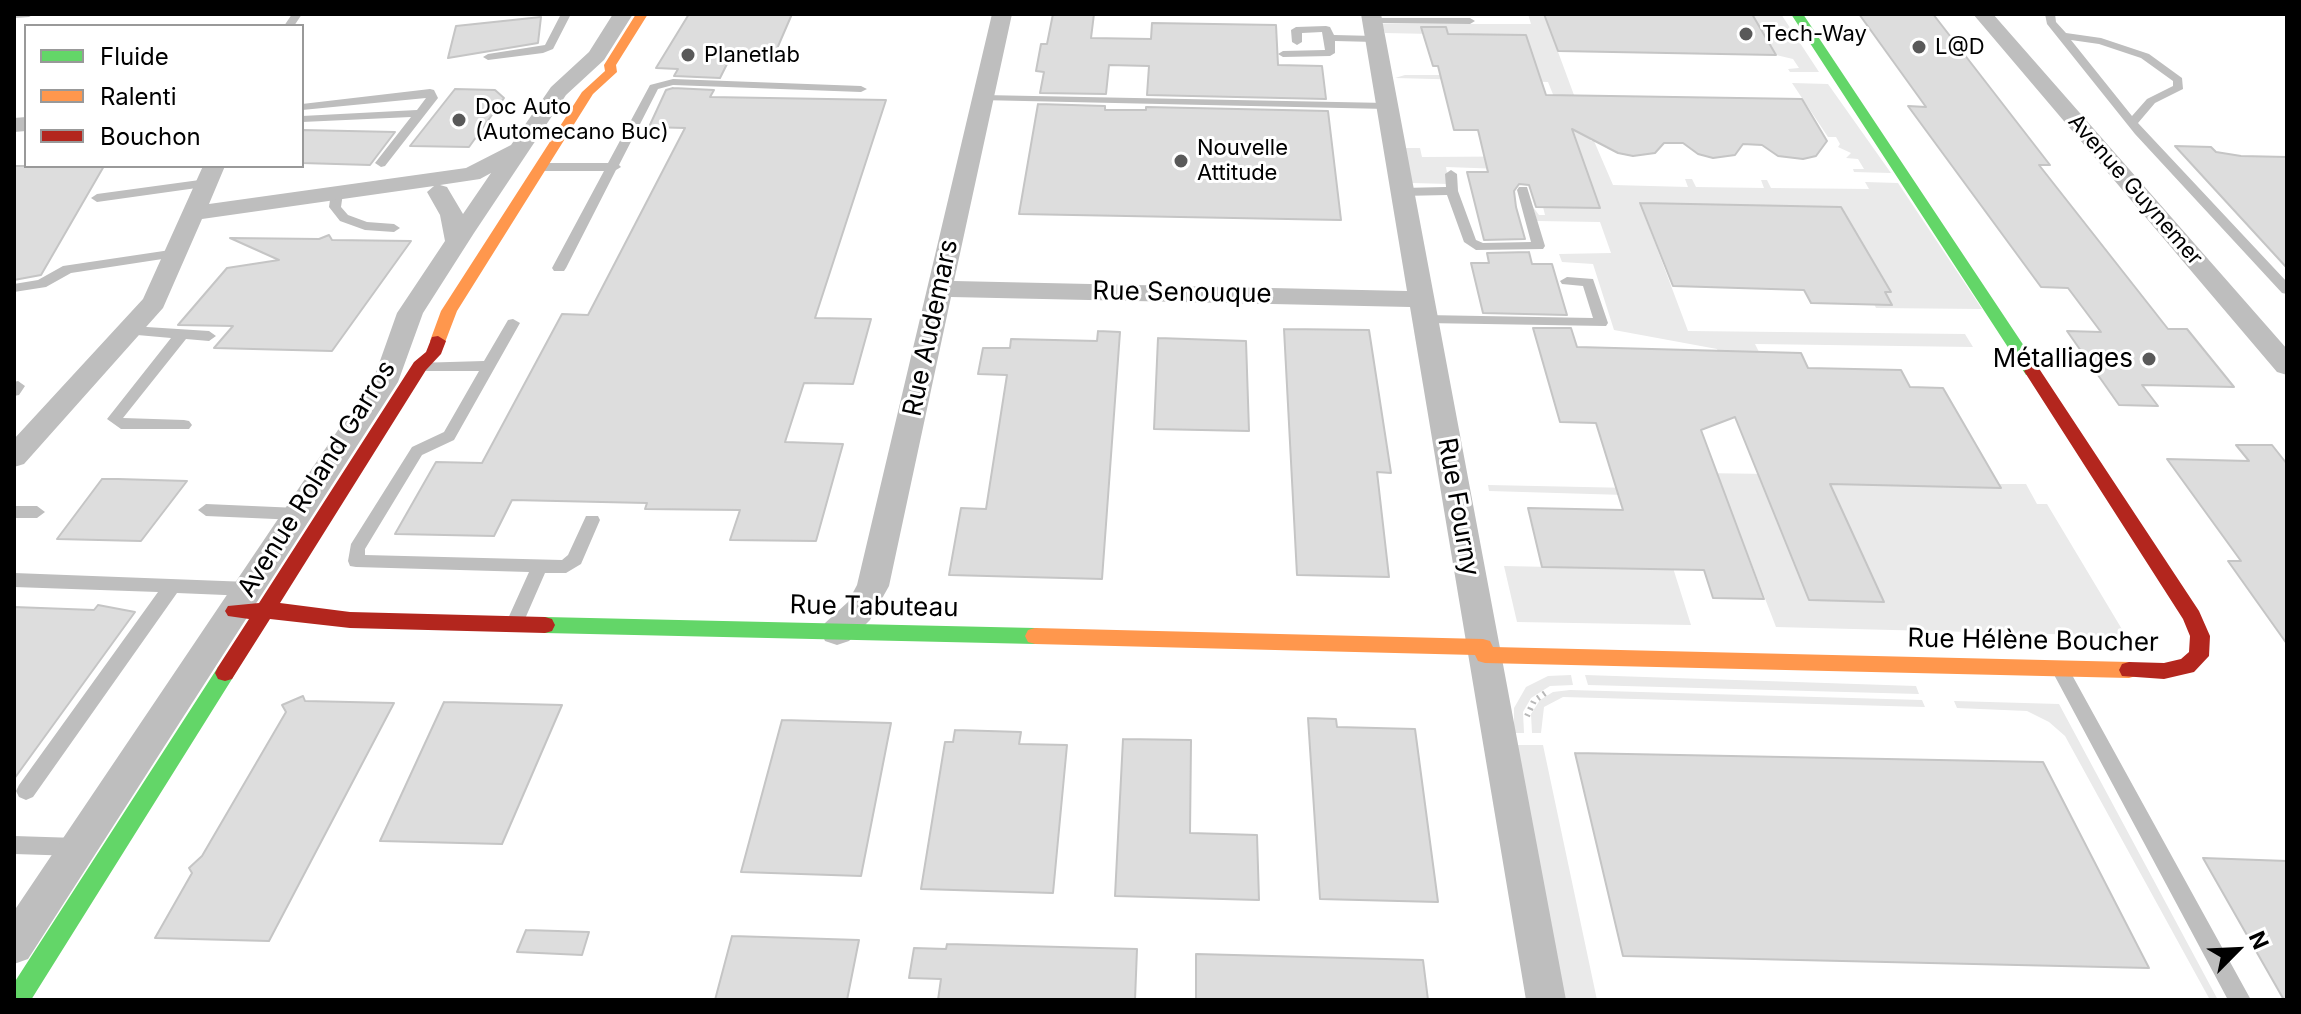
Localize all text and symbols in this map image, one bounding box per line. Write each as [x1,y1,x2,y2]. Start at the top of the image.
place label: Tech-Way [1762,21,1867,47]
legend [24,24,304,168]
marker: Tech-Way [1737,25,1755,43]
place label: L@D [1935,34,1985,60]
marker: L@D [1910,38,1928,56]
text: Fluide [100,42,169,71]
place label: Planetlab [704,42,800,68]
marker: Planetlab [679,46,697,64]
text: Ralenti [100,82,176,111]
place label: Doc Auto (Automecano Buc) [475,94,669,146]
street label: Avenue Guynemer [2062,109,2208,271]
marker: Doc Auto (Automecano Buc) [450,111,468,129]
text: Bouchon [100,122,201,151]
place label: Nouvelle Attitude [1197,135,1288,186]
marker: Nouvelle Attitude [1172,152,1190,170]
street label: Rue Audemars [897,237,965,419]
street label: Rue Senouque [1092,276,1272,310]
place label: Métalliages [1993,343,2133,375]
marker: Métalliages [2140,350,2158,368]
street label: Avenue Roland Garros [231,355,403,603]
street label: Rue Fourny [1431,436,1485,578]
street label: Rue Tabuteau [789,590,959,624]
street label: Rue Hélène Boucher [1907,623,2159,659]
north arrow [2197,910,2277,990]
text: N [2244,927,2274,953]

